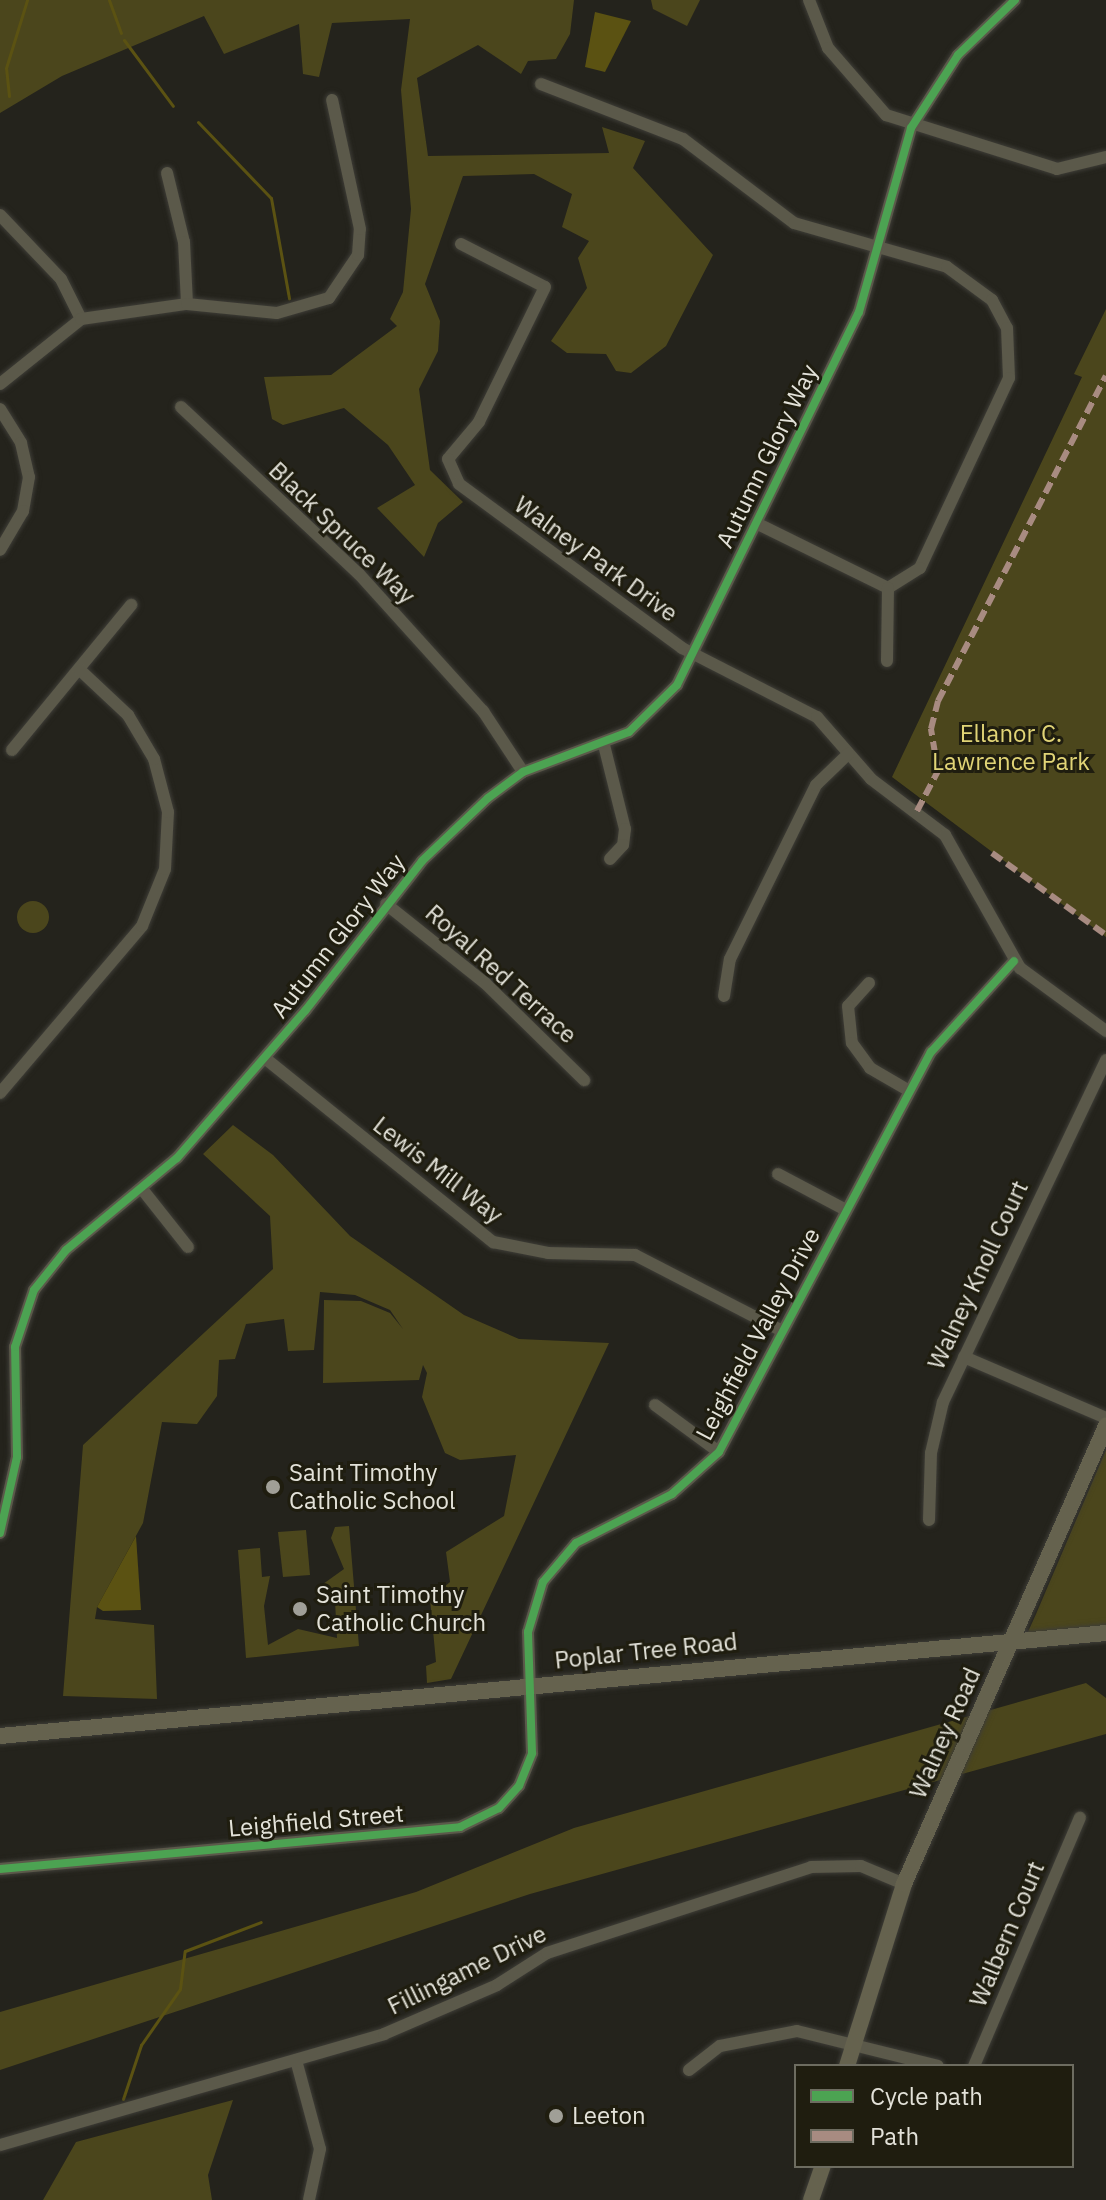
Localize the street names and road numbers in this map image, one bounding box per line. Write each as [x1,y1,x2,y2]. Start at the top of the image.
street label: Autumn Glory Way [710,360,824,552]
street label: Black Spruce Way [263,456,421,610]
street label: Walney Park Drive [509,490,683,628]
street label: Autumn Glory Way [265,848,411,1024]
street label: Royal Red Terrace [419,899,583,1049]
street label: Lewis Mill Way [367,1110,509,1230]
street label: Walney Knoll Court [922,1176,1034,1374]
street label: Leighfield Valley Drive [690,1223,826,1445]
street label: Poplar Tree Road [553,1627,739,1675]
street label: Walney Road [903,1663,987,1803]
street label: Leighfield Street [227,1799,405,1843]
street label: Walbern Court [963,1857,1051,2011]
street label: Fillingame Drive [383,1919,551,2021]

